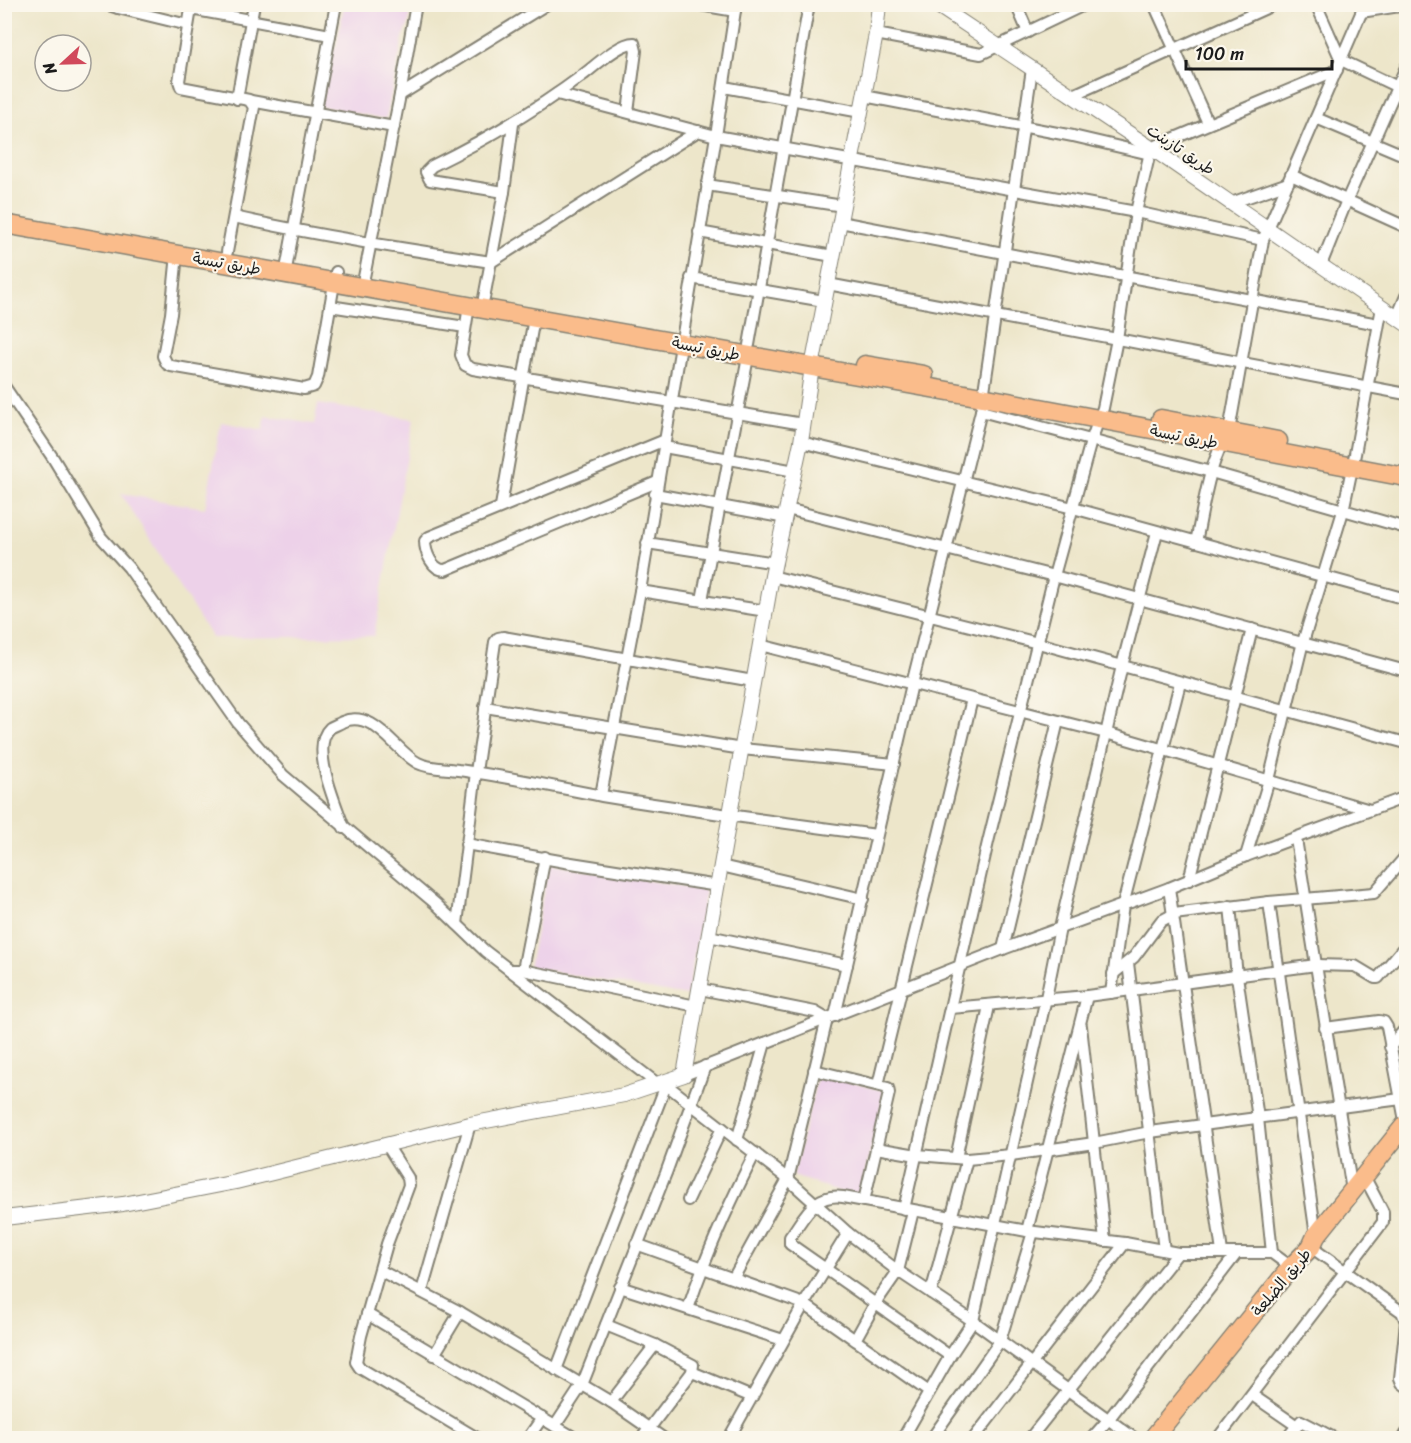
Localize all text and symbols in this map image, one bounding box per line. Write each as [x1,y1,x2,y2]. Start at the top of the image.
north arrow [33,33,93,93]
scale bar [1186,33,1332,71]
text: 100 m [1195,38,1244,70]
text: N [34,57,65,80]
street label: طريق تازبنت [1140,116,1221,183]
street label: طريق تبسة [190,243,263,284]
street label: طريق تبسة [669,328,743,369]
street label: طريق تبسة [1147,416,1221,457]
street label: طريق الضلعة [1244,1241,1319,1323]

